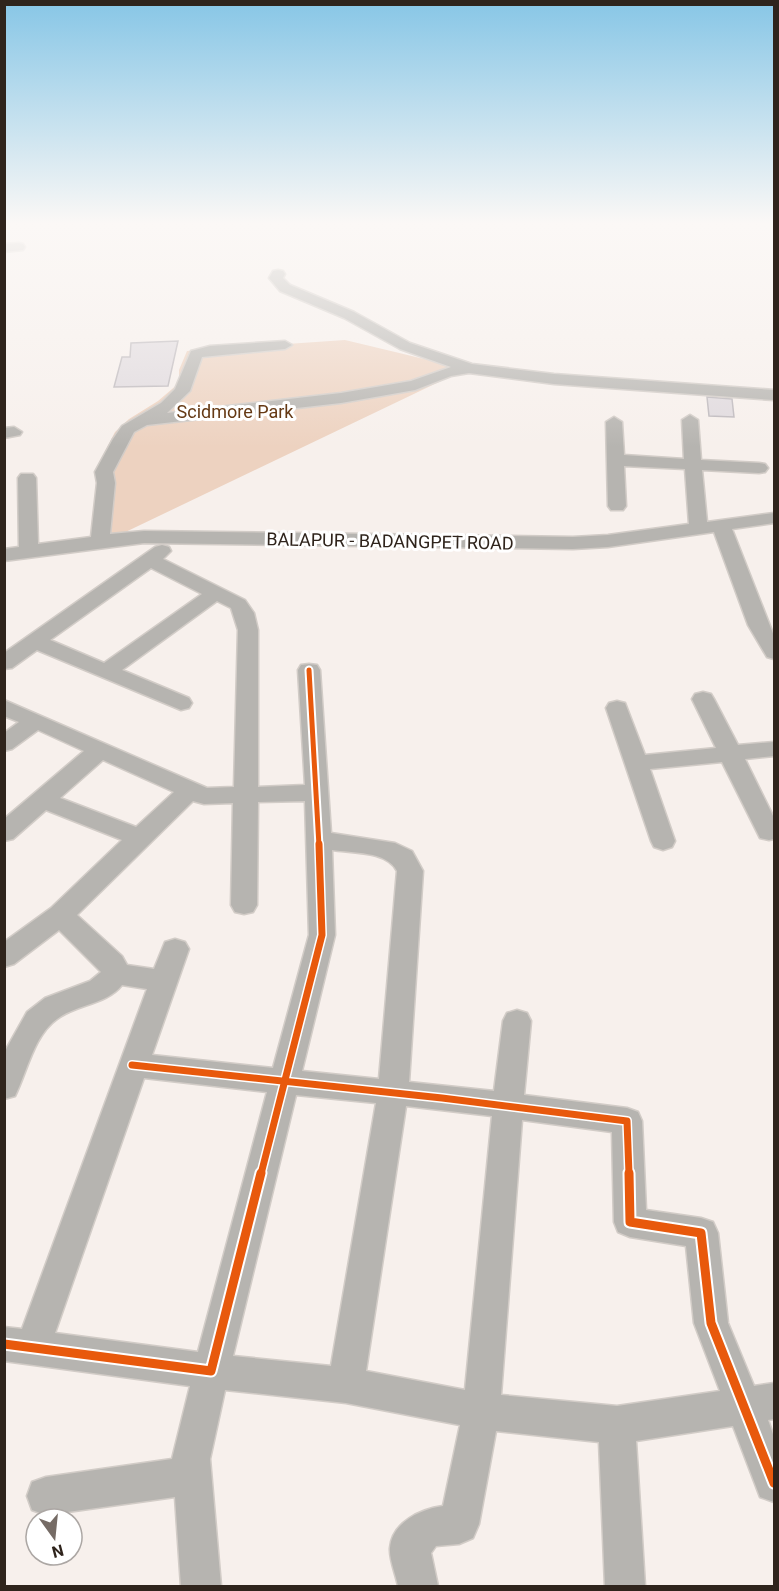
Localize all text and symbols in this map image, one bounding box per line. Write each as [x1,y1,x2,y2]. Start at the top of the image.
park label: Scidmore Park [177,401,294,422]
street label: BALAPUR - BADANGPET ROAD [266,528,514,554]
north arrow [24,1507,84,1567]
text: N [50,1540,66,1562]

